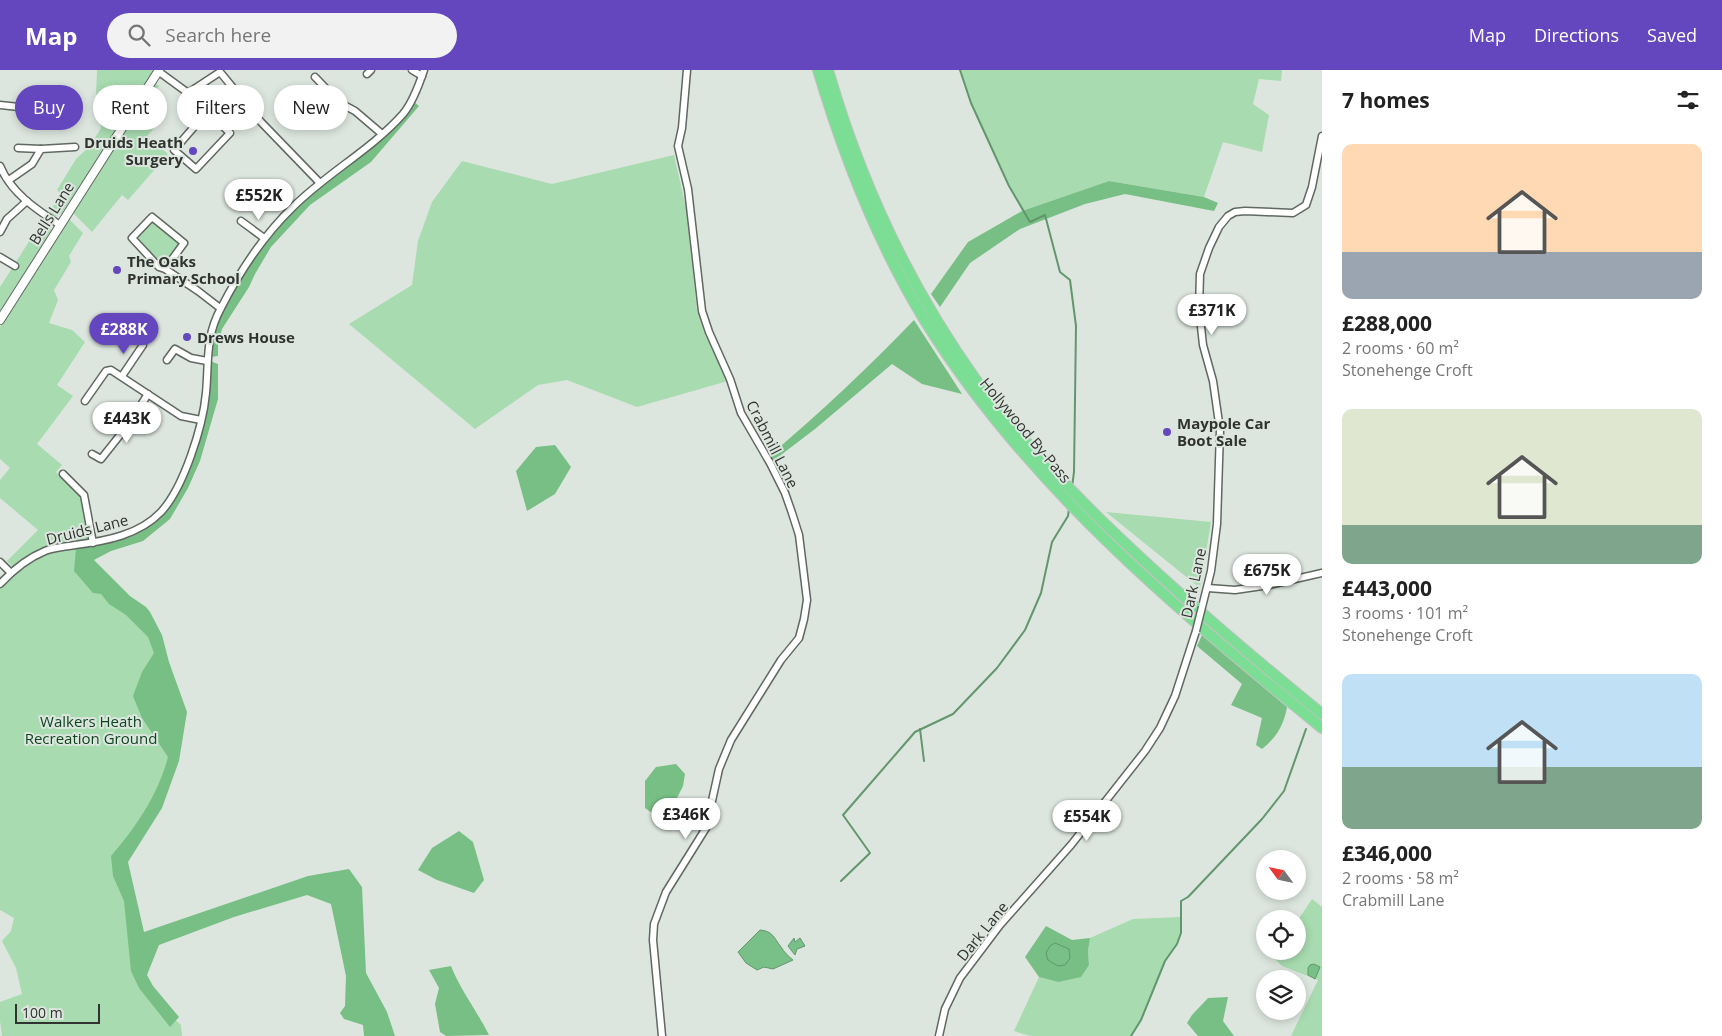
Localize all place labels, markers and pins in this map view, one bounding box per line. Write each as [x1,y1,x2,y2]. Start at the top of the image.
place label: Druids Heath Surgery [84,132,183,169]
marker: Druids Heath Surgery [187,145,199,157]
pin: £552K [224,178,294,221]
place label: The Oaks Primary School [127,251,240,288]
marker: The Oaks Primary School [111,264,123,276]
pin: £371K [1177,294,1247,336]
pin: £288K [89,312,159,355]
place label: Drews House [197,327,295,347]
marker: Drews House [181,331,193,343]
pin: £443K [92,402,162,444]
place label: Maypole Car Boot Sale [1177,413,1270,450]
marker: Maypole Car Boot Sale [1161,426,1173,438]
pin: £675K [1232,554,1302,596]
pin: £346K [651,798,721,840]
pin: £554K [1052,800,1122,842]

